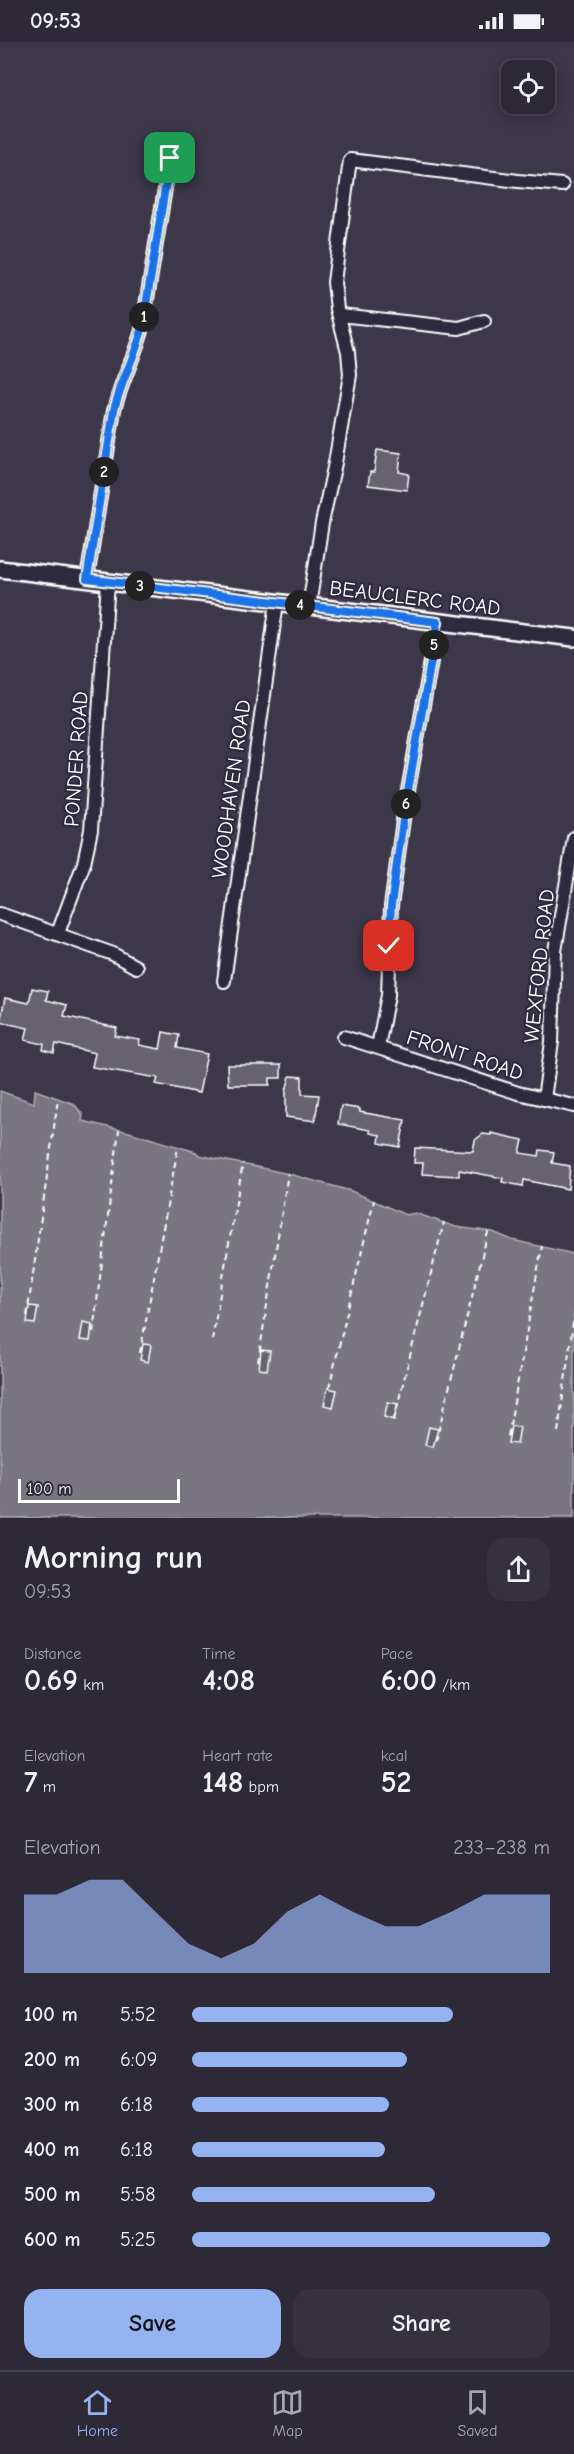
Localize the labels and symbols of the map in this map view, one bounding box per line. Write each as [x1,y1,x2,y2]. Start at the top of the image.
pin [144,132,195,183]
pin: 1 [129,302,159,332]
pin: 2 [89,457,119,487]
pin: 3 [125,571,155,601]
street label: BEAUCLERC ROAD [328,576,502,620]
pin: 4 [285,590,315,620]
pin: 5 [419,630,449,660]
street label: PONDER ROAD [59,690,93,828]
street label: WOODHAVEN ROAD [207,698,255,880]
pin: 6 [391,789,421,819]
street label: WEXFORD ROAD [519,888,559,1044]
pin [363,920,414,971]
street label: FRONT ROAD [404,1025,526,1085]
scale bar [18,1476,180,1504]

